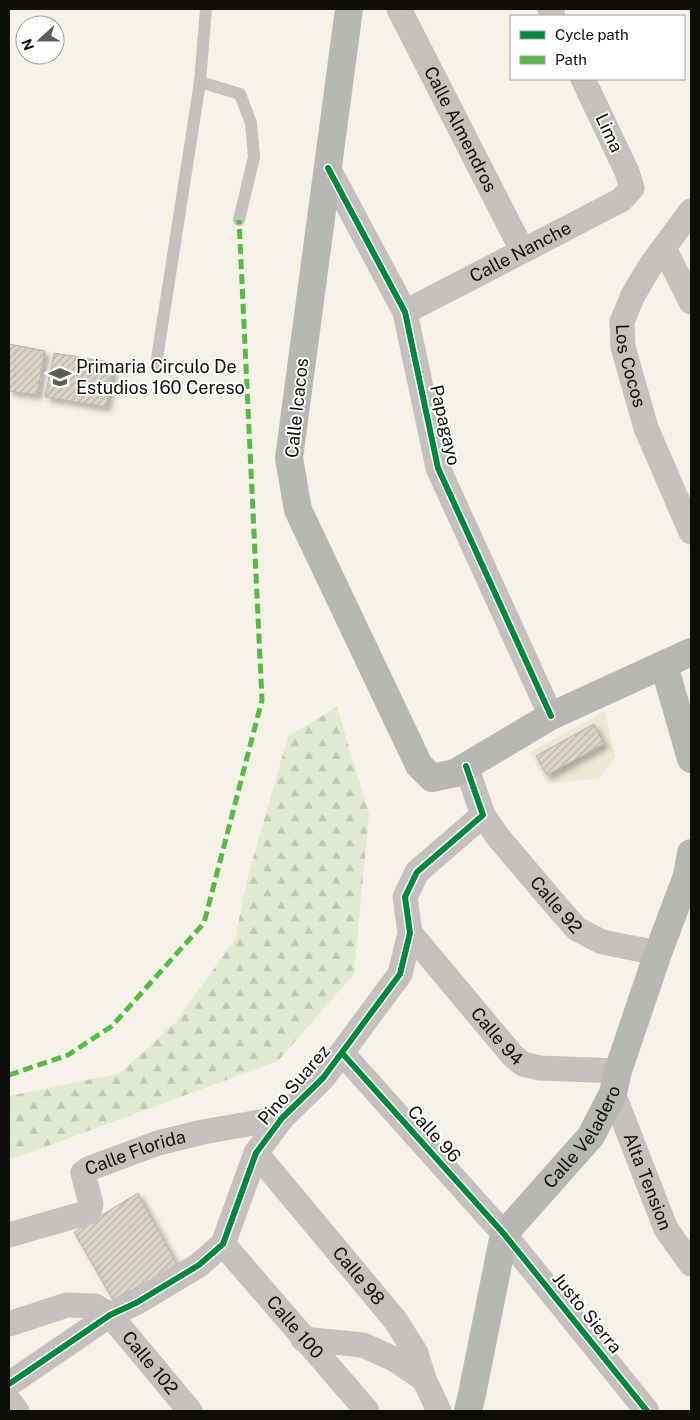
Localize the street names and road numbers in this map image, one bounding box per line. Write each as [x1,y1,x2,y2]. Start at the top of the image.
street label: Calle Almendros [420,63,502,195]
street label: Lima [591,110,628,156]
street label: Calle Nanche [466,217,574,287]
street label: Los Cocos [612,324,651,410]
street label: Calle Icacos [281,357,312,459]
street label: Papagayo [426,383,465,467]
street label: Calle 92 [526,872,587,938]
street label: Calle 94 [467,1003,527,1070]
street label: Pino Suarez [253,1040,334,1129]
street label: Calle Veladero [539,1084,624,1192]
street label: Calle 96 [403,1101,465,1166]
street label: Calle Florida [82,1126,188,1179]
street label: Alta Tension [619,1130,676,1233]
street label: Calle 98 [328,1242,389,1309]
street label: Justo Sierra [548,1268,626,1357]
street label: Calle 100 [262,1291,328,1363]
street label: Calle 102 [118,1327,183,1399]

